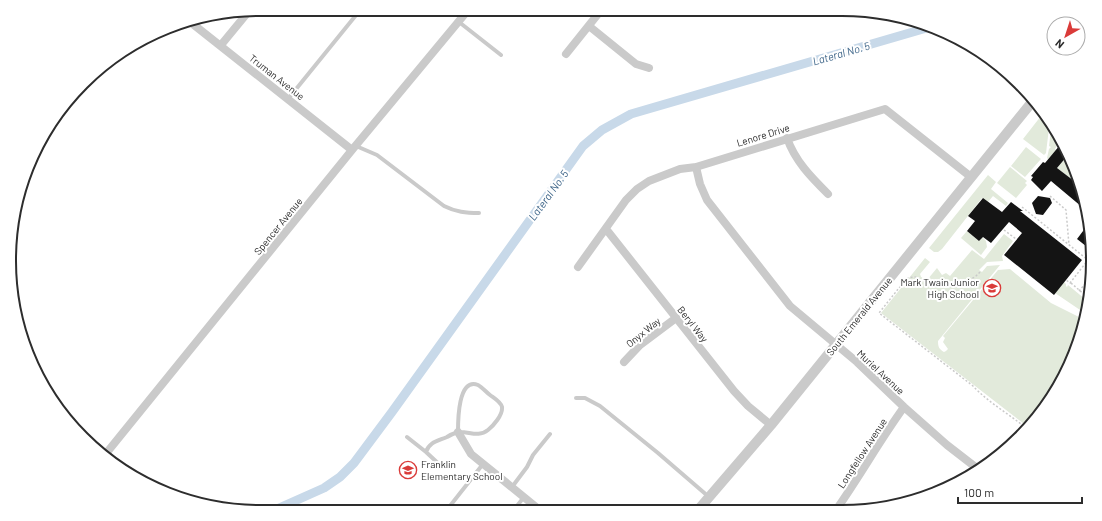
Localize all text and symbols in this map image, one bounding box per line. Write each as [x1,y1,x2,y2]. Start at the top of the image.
north arrow [1046,16,1086,56]
text: N [1052,37,1066,52]
water label: Lateral No. 5 [811,38,872,67]
street label: Truman Avenue [247,52,307,102]
street label: Lenore Drive [735,121,791,149]
water label: Lateral No. 5 [525,167,571,223]
street label: Spencer Avenue [251,195,305,257]
street label: South Emerald Avenue [824,274,894,358]
place label: Mark Twain Junior High School [900,276,979,300]
school or university icon: Mark Twain Junior High School [982,278,1002,298]
street label: Beryl Way [675,304,711,345]
street label: Onyx Way [623,314,663,350]
street label: Muriel Avenue [855,347,907,397]
street label: Longfellow Avenue [835,416,889,490]
place label: Franklin Elementary School [421,458,502,482]
school or university icon: Franklin Elementary School [398,460,418,480]
scale bar [958,479,1082,505]
text: 100 m [964,485,994,499]

